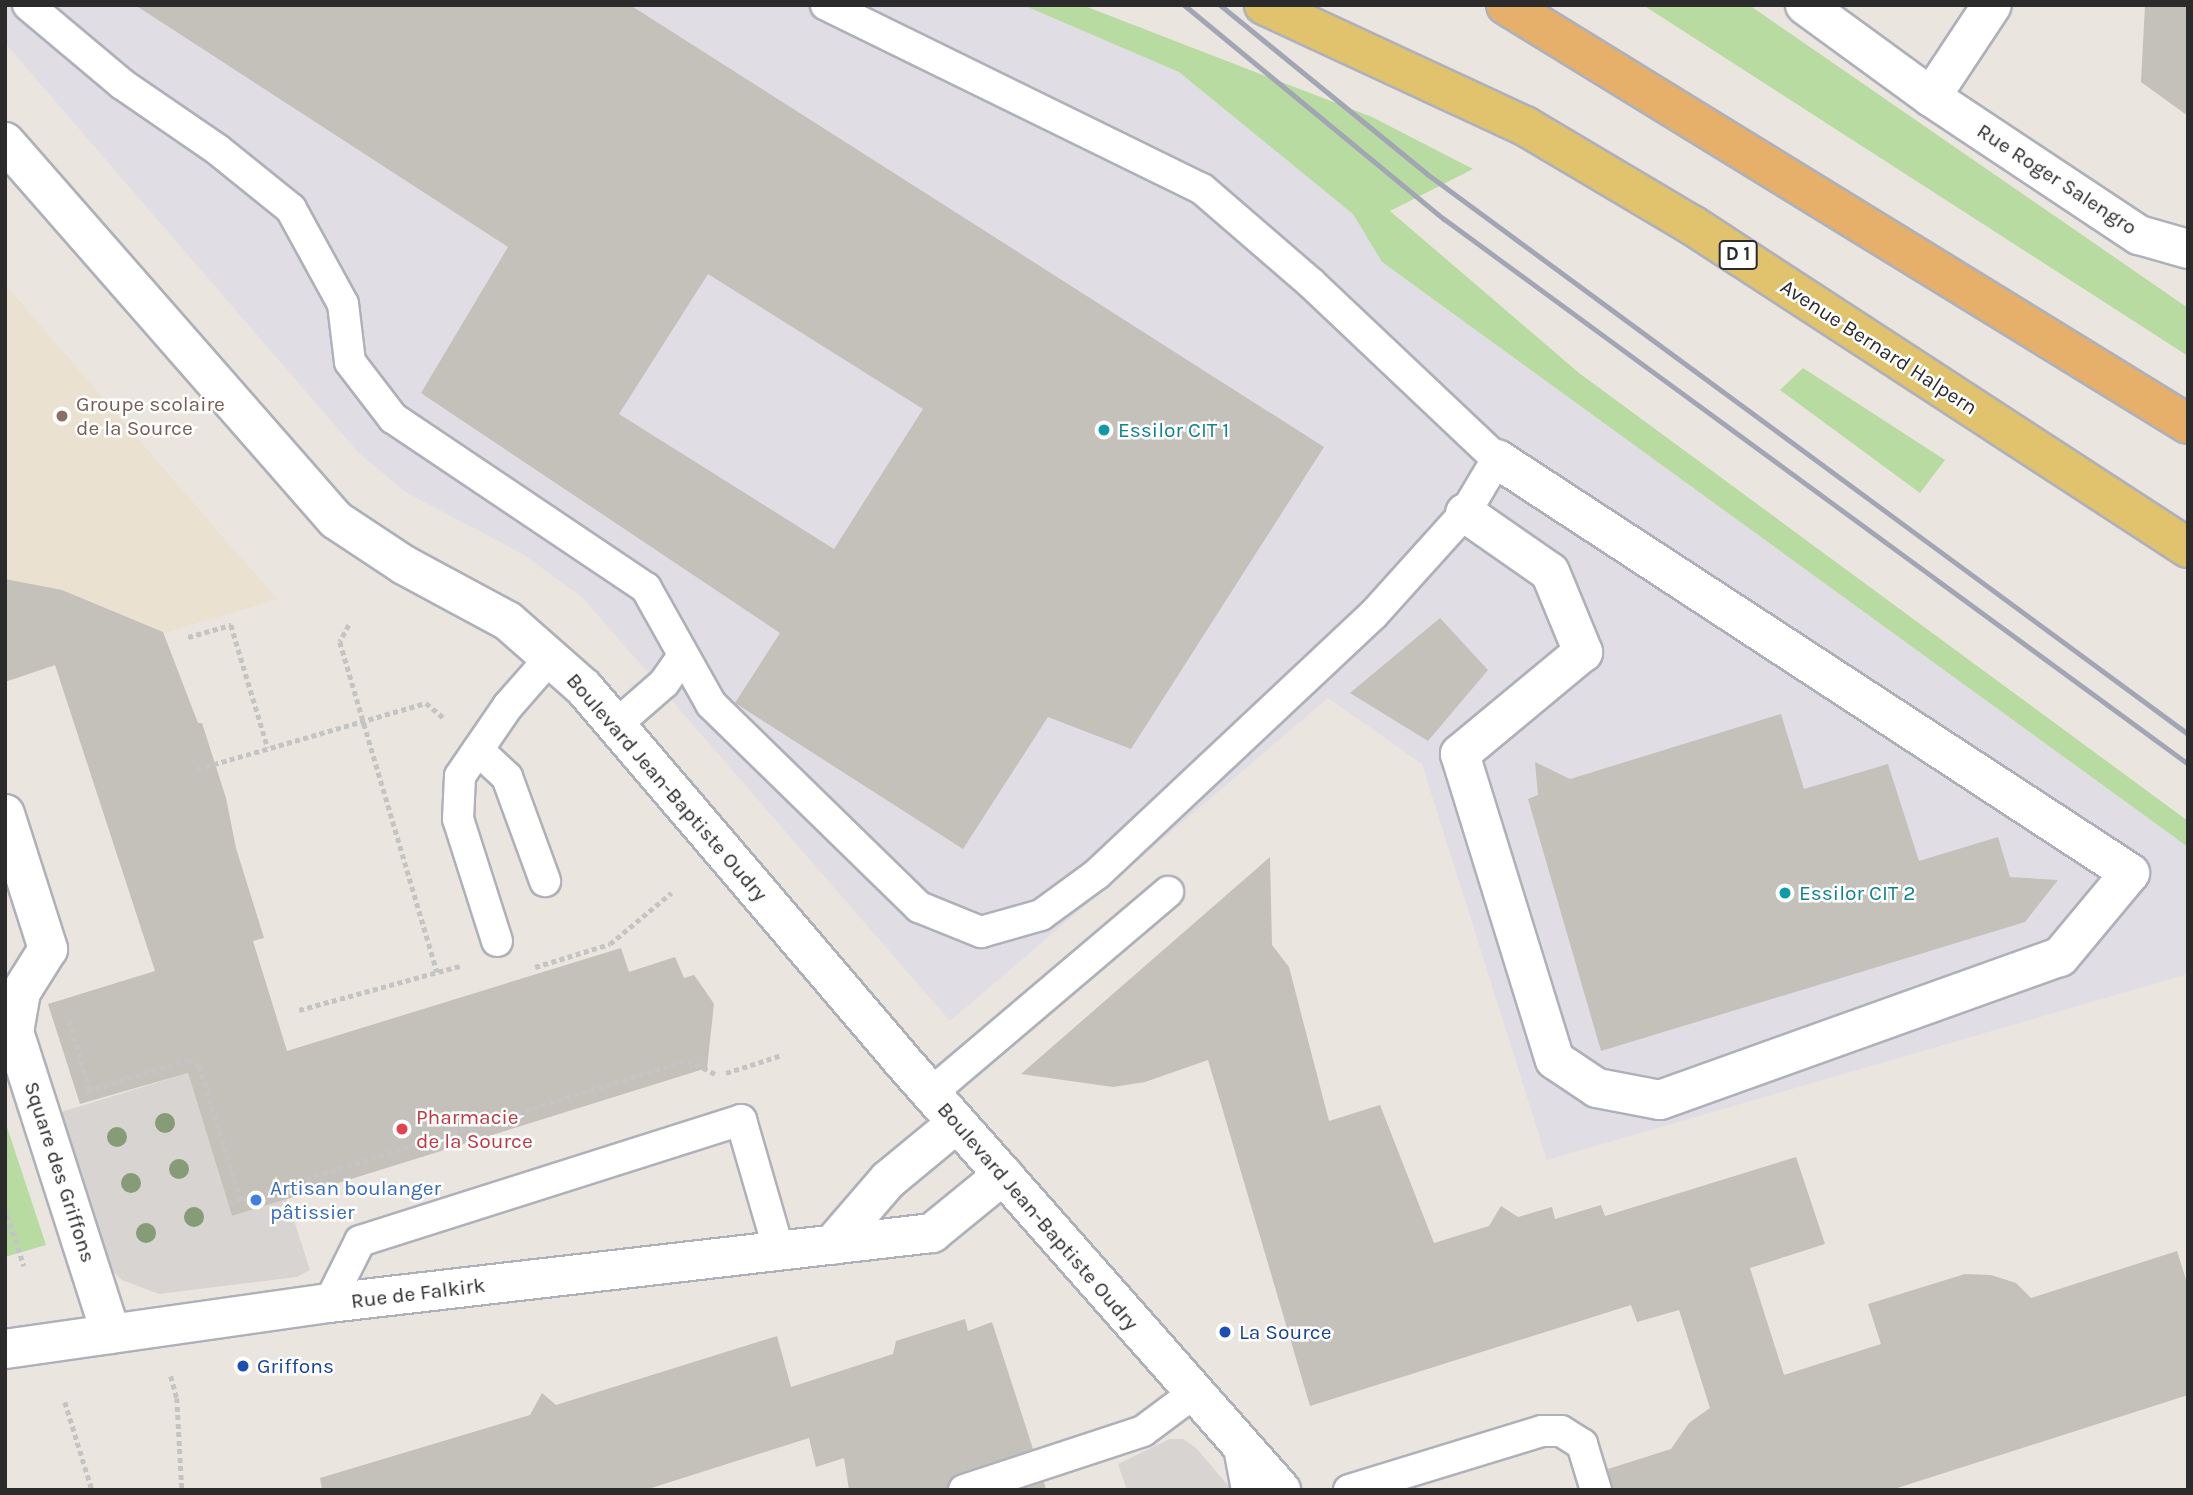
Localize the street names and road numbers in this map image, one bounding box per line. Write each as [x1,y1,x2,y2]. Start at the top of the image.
street label: Rue Roger Salengro [1972,118,2142,240]
road number: D 1 [1717,240,1759,270]
street label: Avenue Bernard Halpern [1776,274,1982,420]
street label: Boulevard Jean-Baptiste Oudry [561,668,773,906]
street label: Square des Griffons [19,1078,101,1266]
street label: Boulevard Jean-Baptiste Oudry [932,1097,1144,1335]
street label: Rue de Falkirk [349,1272,487,1314]

